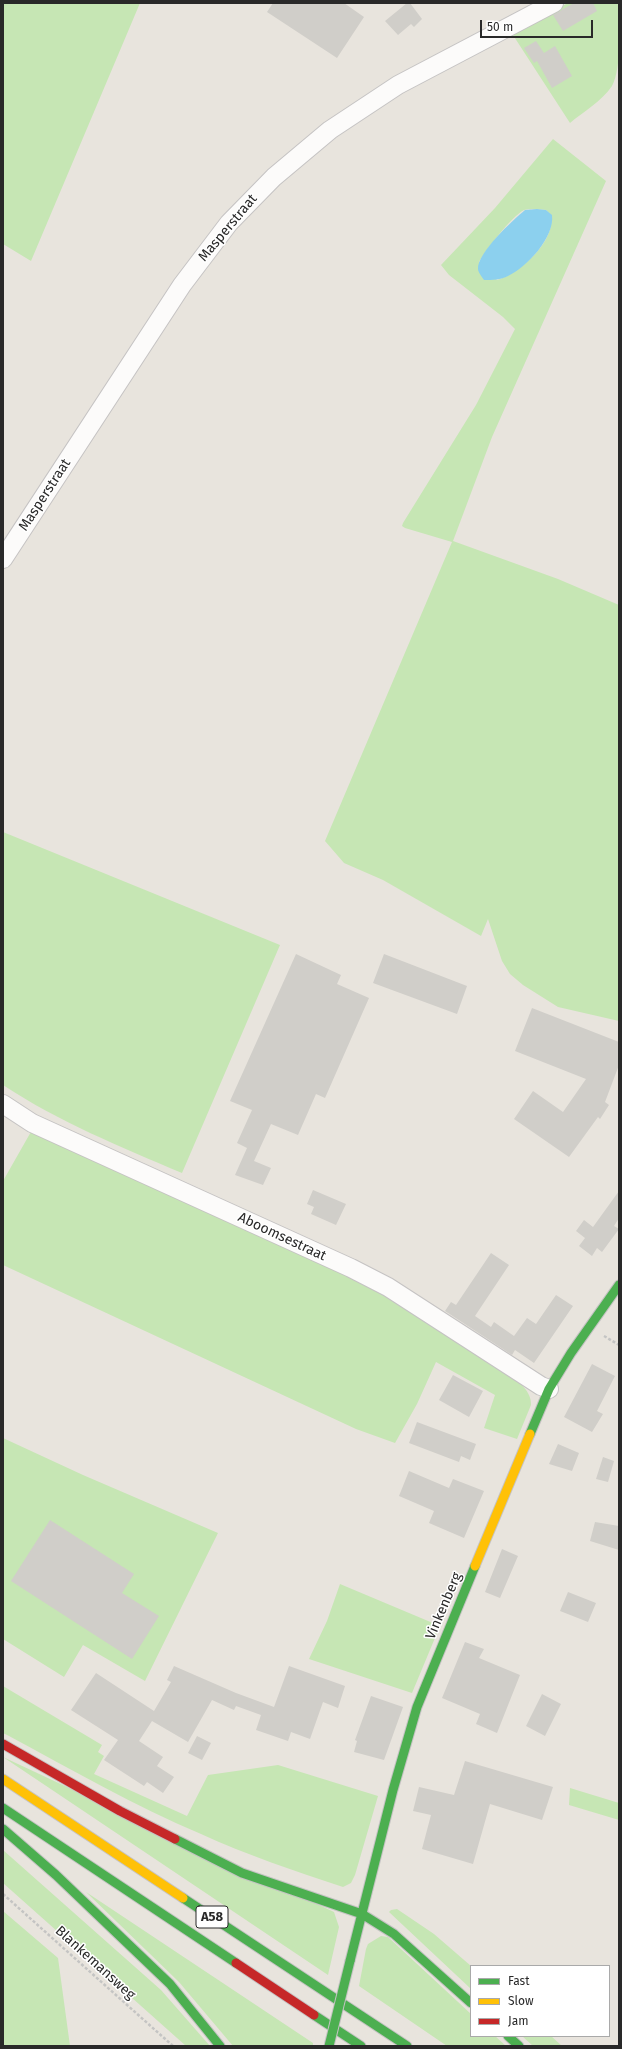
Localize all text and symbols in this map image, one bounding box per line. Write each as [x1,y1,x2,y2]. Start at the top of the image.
scale bar [482,12,595,38]
text: 50 m [487,20,513,34]
street label: Masperstraat [195,191,261,265]
street label: Masperstraat [15,456,75,534]
street label: Aboomsestraat [235,1209,329,1265]
street label: Vinkenberg [422,1570,466,1642]
road number: A58 [196,1906,228,1928]
street label: Blankemansweg [51,1923,139,2003]
legend [470,1965,610,2037]
text: Fast [508,1974,530,1988]
text: Slow [508,1994,534,2008]
text: Jam [508,2014,528,2028]

